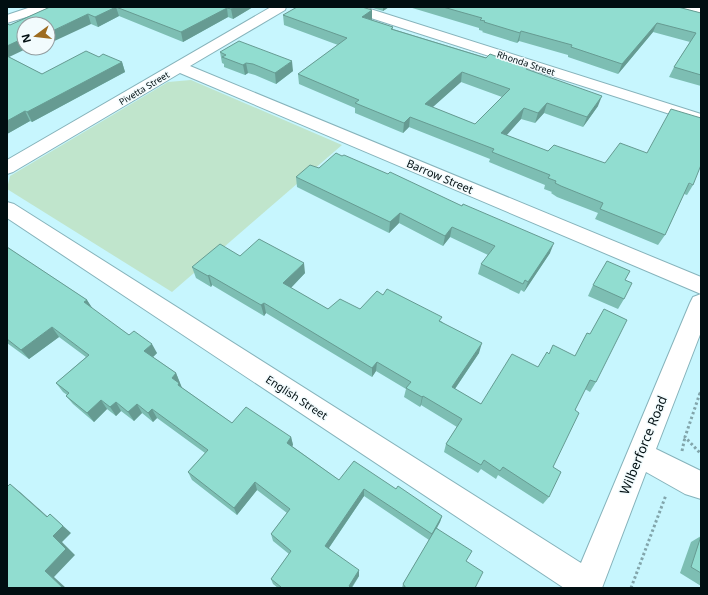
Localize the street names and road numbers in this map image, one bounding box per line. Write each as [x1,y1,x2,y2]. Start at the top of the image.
street label: Rhonda Street [495,48,557,79]
street label: Pivetta Street [116,68,172,108]
street label: Barrow Street [404,155,476,197]
street label: English Street [263,371,331,423]
street label: Wilberforce Road [615,393,671,497]

